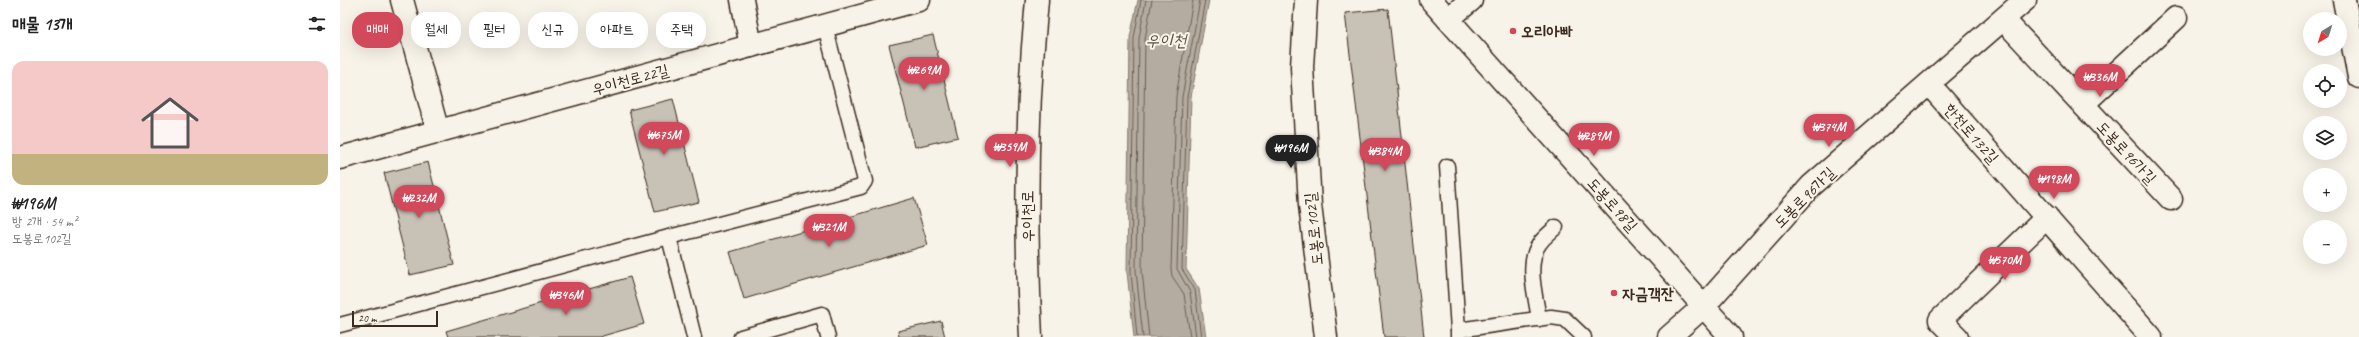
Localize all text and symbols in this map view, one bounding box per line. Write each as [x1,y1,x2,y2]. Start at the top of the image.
chip: 매매 [352,12,403,48]
chip: 월세 [411,12,461,48]
chip: 필터 [469,12,520,48]
chip: 신규 [528,12,578,48]
chip: 아파트 [586,12,648,48]
chip: 주택 [656,12,706,48]
north arrow [2303,12,2347,56]
map controls [2303,12,2347,264]
icon: filters [306,13,328,35]
text: 매물 13개 [12,14,72,35]
place label: 오리아빠 [1521,22,1573,42]
marker: 오리아빠 [1508,26,1518,36]
water label: 우이천 [1145,30,1189,51]
pin: ₩269M [896,57,952,91]
street label: 우이천로22길 [590,60,671,100]
text: ₩269M [908,62,941,78]
pin: ₩336M [2072,64,2128,98]
button: locate [2303,64,2347,108]
text: ₩336M [2083,69,2117,85]
icon: home [134,87,206,159]
street label: 한천로132길 [1940,100,2003,168]
pin: ₩374M [1801,114,1857,148]
button: layers [2303,116,2347,160]
street label: 도봉로96가길 [2092,117,2161,188]
text: ₩374M [1813,119,1845,135]
pin: ₩675M [636,122,692,156]
pin: ₩289M [1566,123,1622,157]
text: ₩675M [648,127,680,143]
text: ₩289M [1578,128,1610,144]
pin: ₩359M [982,134,1038,168]
pin: ₩196M [1263,135,1319,169]
pin: ₩384M [1357,138,1413,172]
text: ₩359M [994,139,1026,155]
text: ₩196M [1275,140,1308,156]
text: ₩384M [1369,143,1401,159]
street label: 도봉로96가길 [1770,163,1840,233]
pin: ₩198M [2026,166,2082,200]
button: + [2303,168,2347,212]
text: ₩198M [2038,171,2070,187]
street label: 도봉로98길 [1583,173,1642,236]
pin: ₩232M [391,185,447,219]
text: ₩232M [403,190,435,206]
street label: 우이천로 [1018,190,1038,242]
street label: 도봉로102길 [1300,191,1328,266]
text: ₩196M [12,193,55,214]
text: 방 2개 · 54 m² [12,214,77,230]
pin: ₩321M [801,214,857,248]
text: ₩321M [813,219,845,235]
button: − [2303,220,2347,264]
text: 도봉로102길 [12,231,71,247]
pin: ₩570M [1977,247,2033,281]
text: ₩570M [1989,252,2021,268]
pin: ₩346M [538,282,594,316]
place label: 자금객잔 [1622,284,1674,304]
text: ₩346M [549,287,583,303]
marker: 자금객잔 [1609,288,1619,298]
scale bar [352,309,438,328]
text: 20 m [358,311,377,325]

